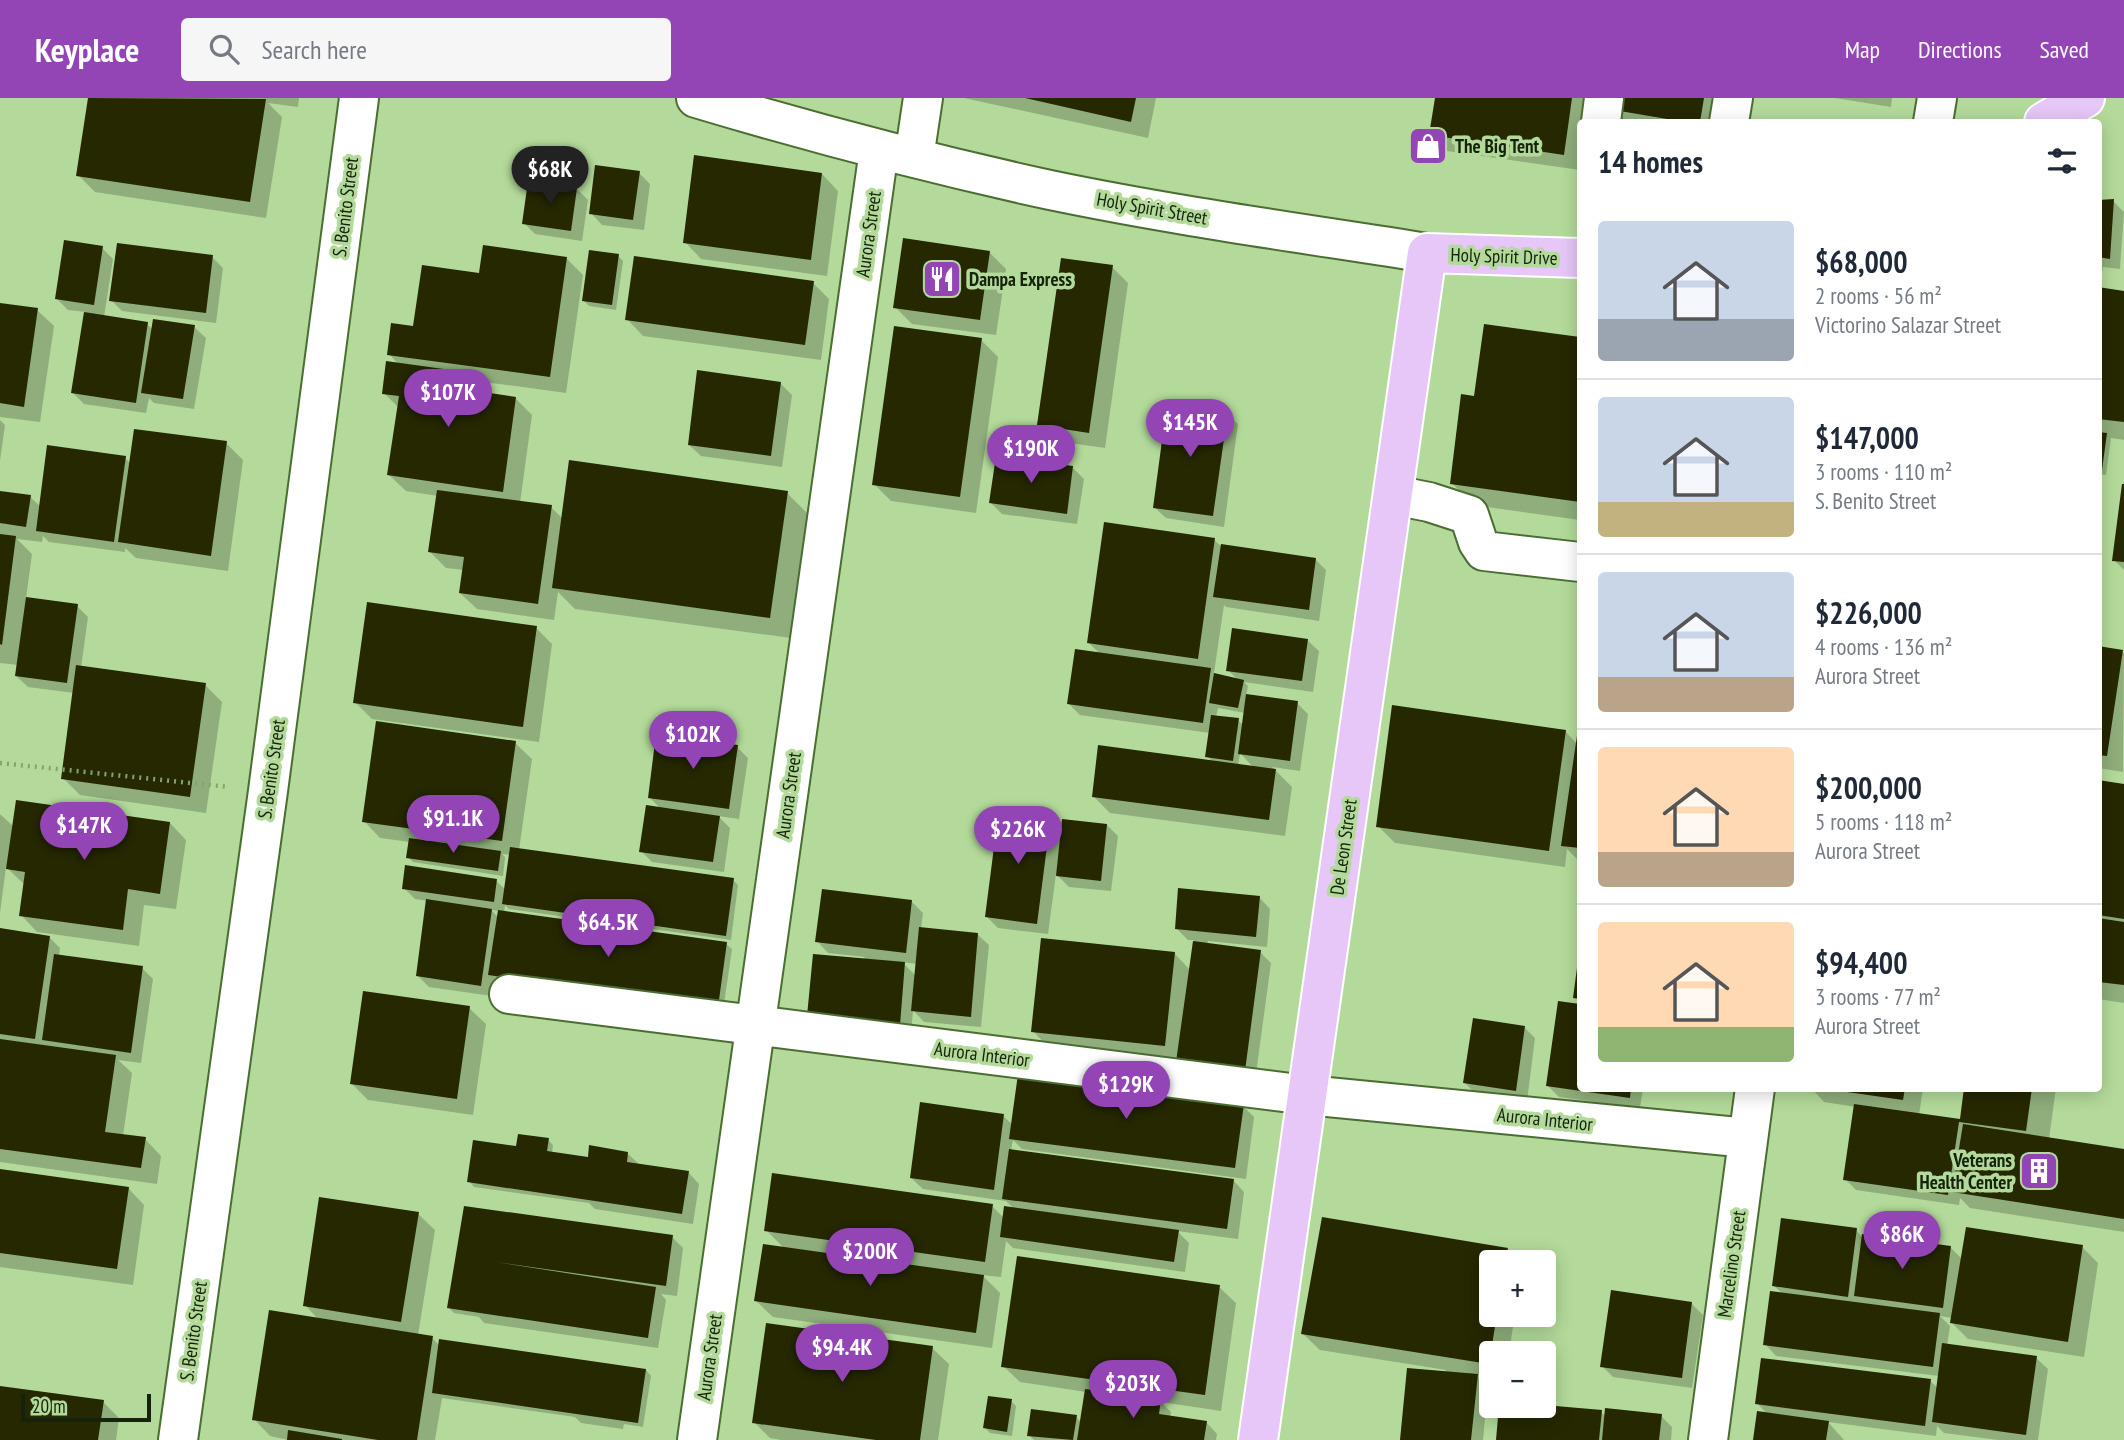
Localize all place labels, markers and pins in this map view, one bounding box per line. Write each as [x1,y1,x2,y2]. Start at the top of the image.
shop icon: The Big Tent [1407,125,1449,167]
place label: The Big Tent [1455,134,1540,158]
pin: $68K [509,146,591,206]
restaurant icon: Dampa Express [921,258,963,300]
place label: Dampa Express [969,267,1072,291]
pin: $107K [399,370,497,429]
pin: $145K [1141,400,1239,459]
pin: $190K [982,426,1080,485]
pin: $102K [644,712,742,771]
pin: $91.1K [396,796,510,855]
pin: $147K [35,802,133,862]
pin: $226K [969,806,1067,866]
pin: $64.5K [551,900,665,959]
pin: $129K [1077,1062,1175,1121]
place label: Veterans Health Center [1920,1148,2012,1194]
building icon: Veterans Health Center [2018,1150,2060,1192]
pin: $86K [1861,1212,1943,1271]
pin: $200K [821,1228,919,1288]
pin: $94.4K [785,1324,899,1384]
pin: $203K [1084,1360,1182,1420]

